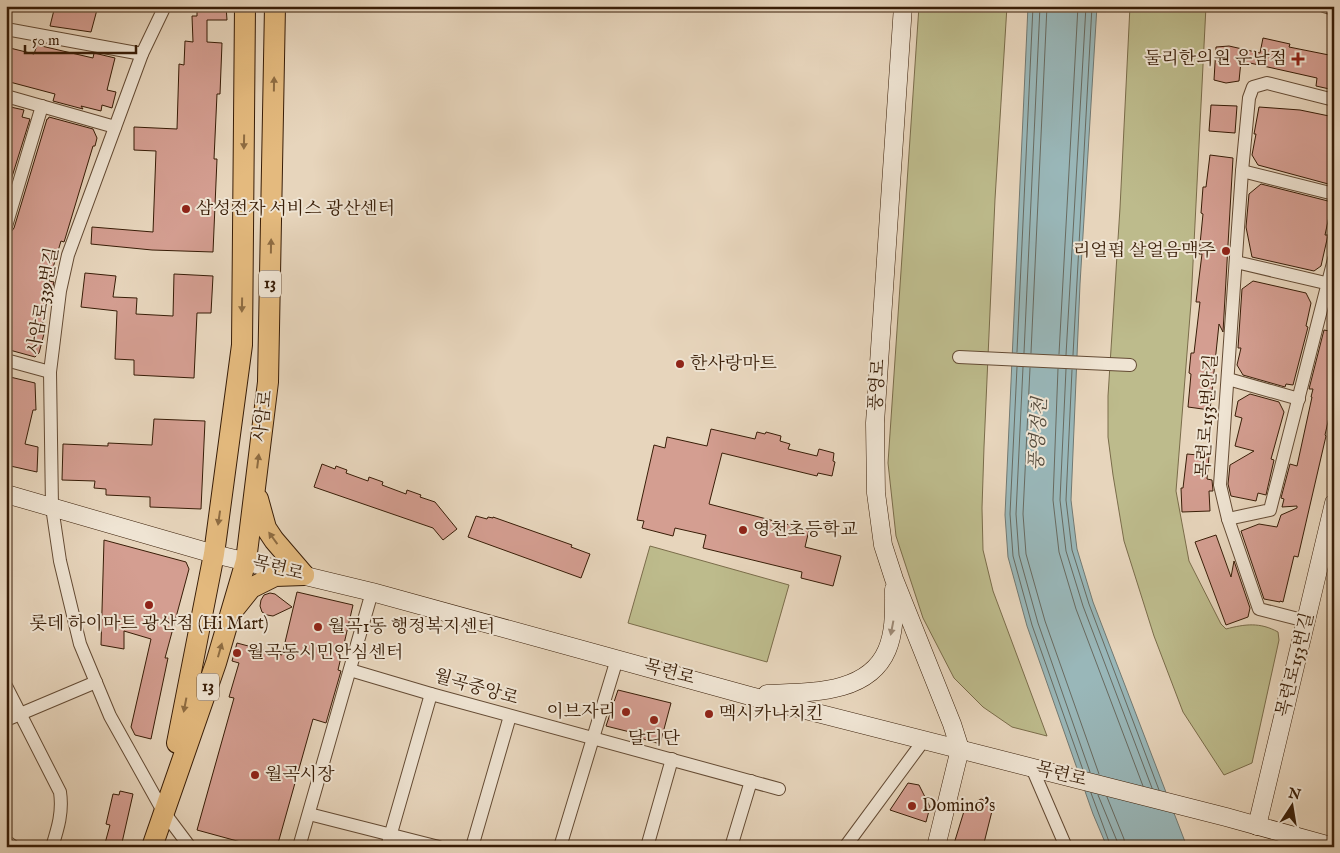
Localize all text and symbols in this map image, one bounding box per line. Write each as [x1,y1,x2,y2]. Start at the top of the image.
scale bar [25,22,136,54]
text: 50 m [32,31,60,50]
place label: 둘리한의원 운남점 [1144,48,1287,71]
marker: 둘리한의원 운남점 [1291,52,1305,66]
one-way arrow [270,76,278,92]
one-way arrow [240,135,248,151]
place label: 삼성전자 서비스 광산센터 [196,198,395,221]
marker: 삼성전자 서비스 광산센터 [180,203,192,215]
one-way arrow [267,238,275,254]
place label: 리얼펍 살얼음맥주 [1073,240,1216,263]
marker: 리얼펍 살얼음맥주 [1220,245,1232,257]
street label: 사암로339번길 [23,246,65,356]
road number: 13 [259,270,281,298]
one-way arrow [238,297,246,313]
place label: 한사랑마트 [690,353,778,376]
street label: 목련로153번안길 [1192,353,1224,479]
marker: 한사랑마트 [674,358,686,370]
street label: 풍영로 [865,358,891,412]
street label: 사암로 [249,389,279,443]
water label: 풍영정천 [1025,395,1053,471]
one-way arrow [254,452,262,468]
one-way arrow [215,511,223,527]
place label: 영천초등학교 [753,519,858,542]
marker: 영천초등학교 [737,524,749,536]
one-way arrow [268,531,278,545]
street label: 목련로 [250,552,306,586]
marker: 롯데 하이마트 광산점 (Hi Mart) [143,599,155,611]
street label: 목련로153번길 [1272,610,1320,720]
place label: 롯데 하이마트 광산점 (Hi Mart) [29,613,269,636]
place label: 월곡1동 행정복지센터 [328,616,495,639]
one-way arrow [888,620,896,635]
marker: 월곡1동 행정복지센터 [312,621,324,633]
one-way arrow [217,642,225,657]
place label: 월곡동시민안심센터 [247,642,404,665]
marker: 월곡동시민안심센터 [231,647,243,659]
street label: 목련로 [641,655,697,691]
street label: 월곡중앙로 [431,665,521,711]
road number: 13 [197,674,219,700]
one-way arrow [180,697,188,713]
place label: 이브자리 [546,701,616,724]
place label: 멕시카나치킨 [719,703,823,726]
marker: 이브자리 [620,706,632,718]
marker: 멕시카나치킨 [703,708,715,720]
marker: 달디단 [648,714,660,726]
place label: 달디단 [628,728,681,751]
street label: 목련로 [1033,758,1089,792]
place label: 월곡시장 [265,764,335,787]
marker: 월곡시장 [249,769,261,781]
north arrow [1268,780,1318,830]
text: N [1286,784,1302,804]
place label: Domino's [922,795,995,818]
marker: Domino's [906,800,918,812]

